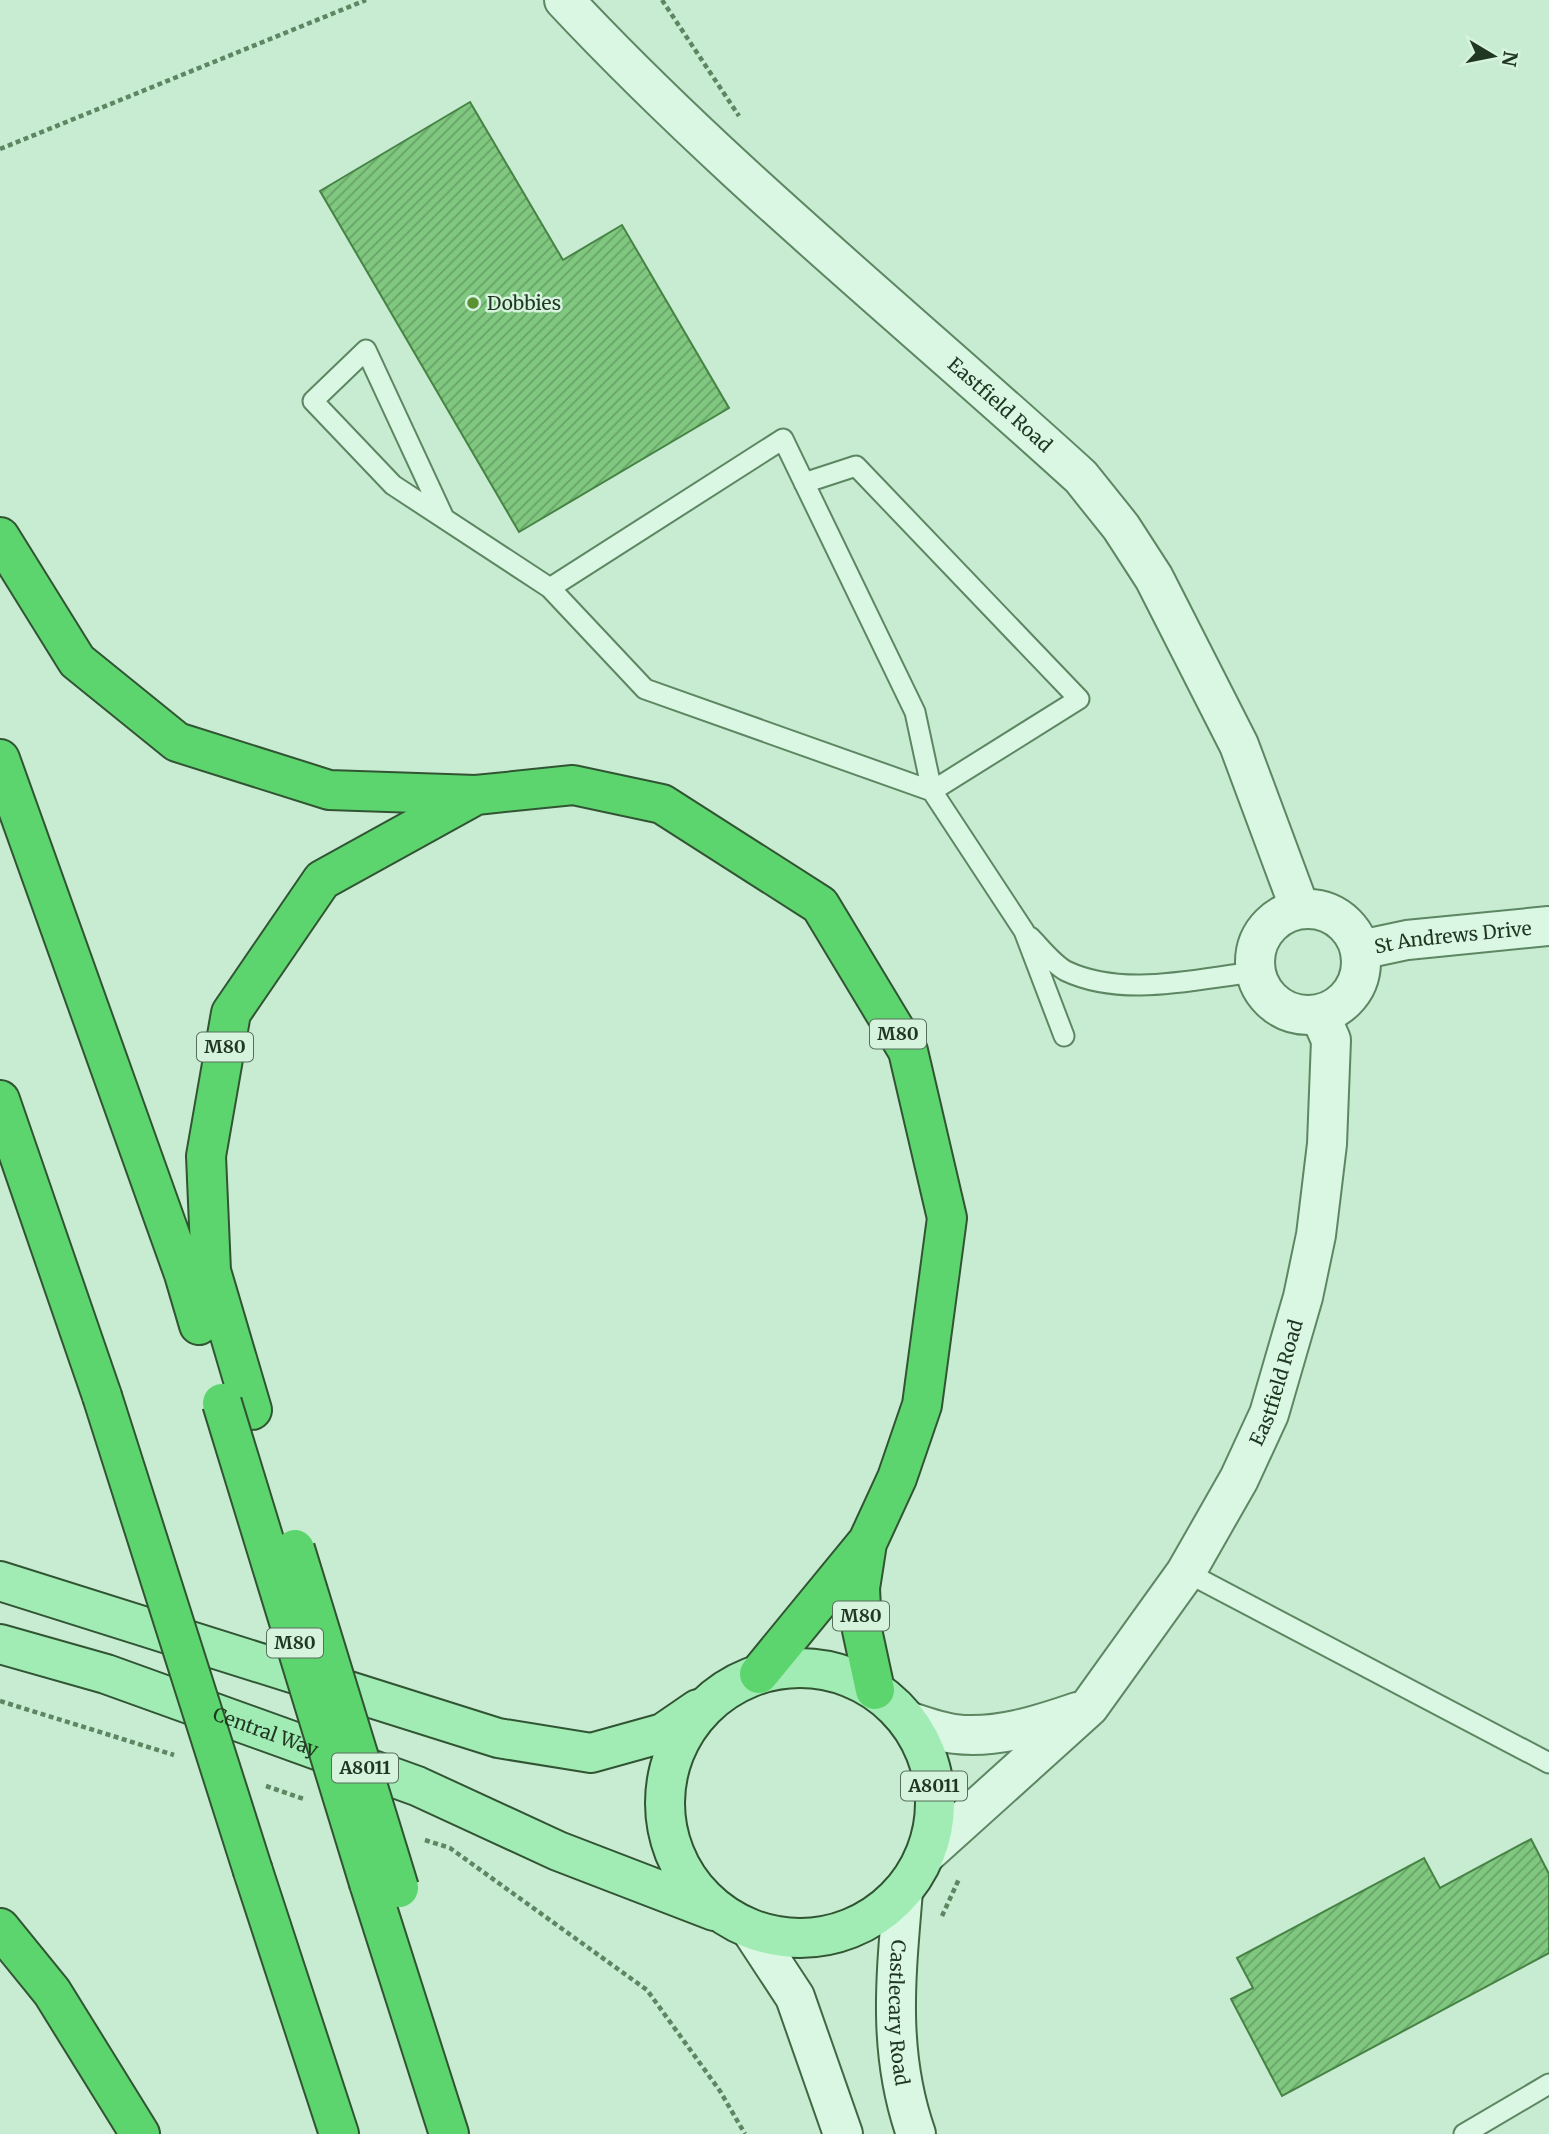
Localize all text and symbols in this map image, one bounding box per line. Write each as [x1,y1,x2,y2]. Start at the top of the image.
north arrow [1458,21,1528,91]
text: N [1497,49,1523,68]
place label: Dobbies [487,291,561,315]
marker: Dobbies [465,295,481,311]
street label: Eastfield Road [943,352,1057,457]
street label: St Andrews Drive [1372,916,1533,959]
road number: M80 [870,1020,926,1049]
road number: M80 [197,1032,253,1062]
street label: Eastfield Road [1244,1317,1308,1449]
road number: M80 [833,1602,889,1630]
road number: M80 [267,1628,323,1658]
street label: Central Way [210,1702,322,1761]
road number: A8011 [332,1754,398,1783]
road number: A8011 [901,1772,967,1800]
street label: Castlecary Road [884,1939,915,2087]

